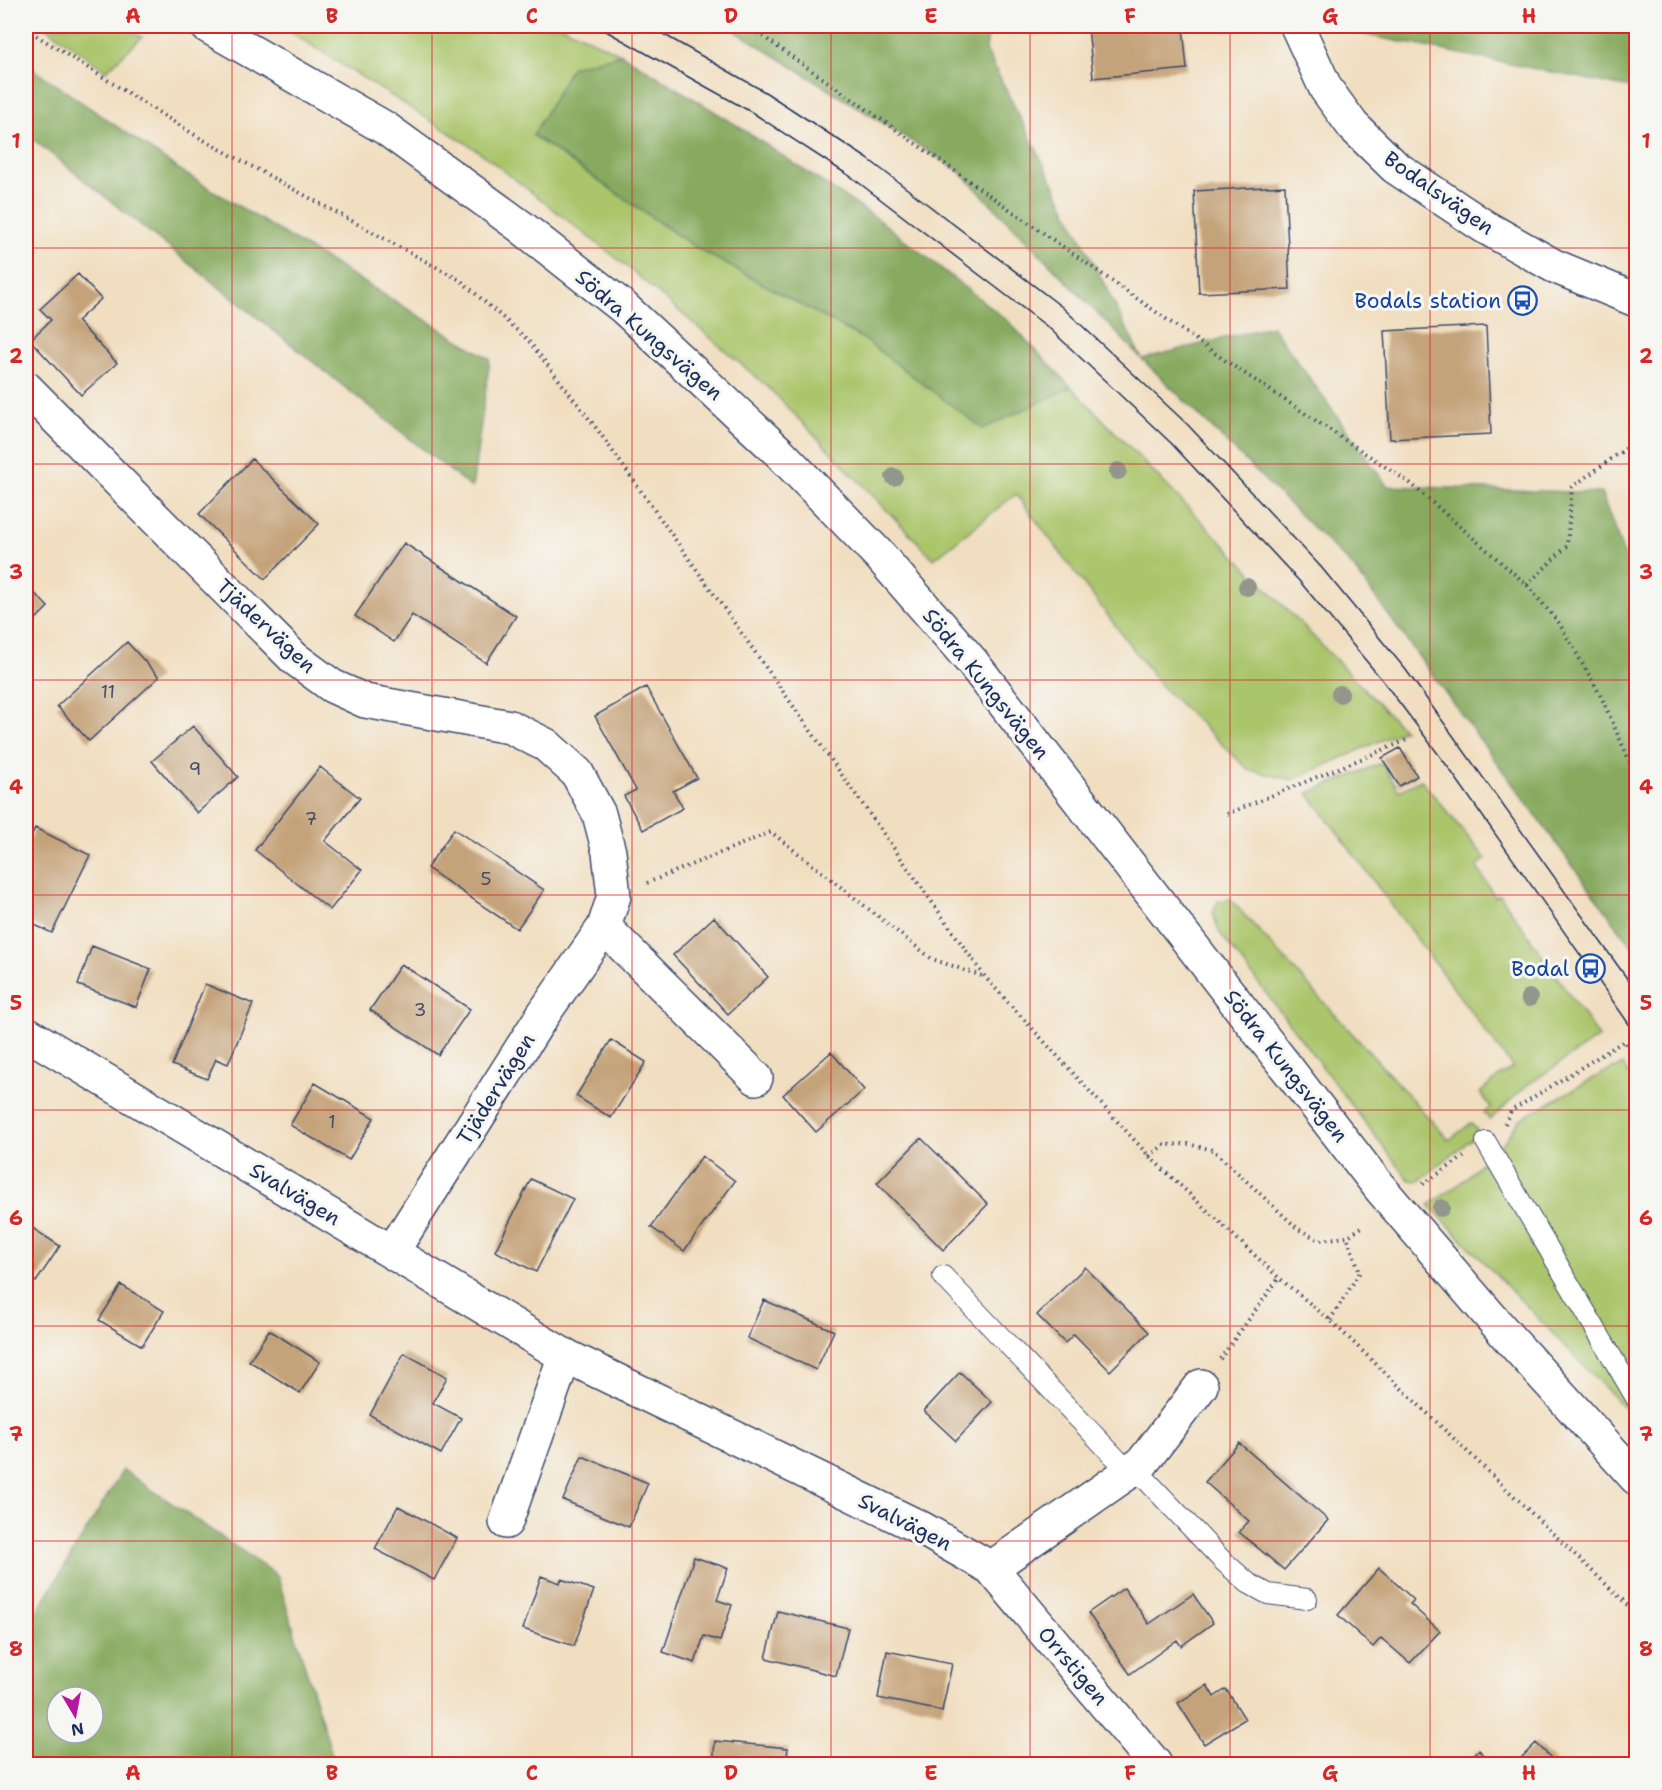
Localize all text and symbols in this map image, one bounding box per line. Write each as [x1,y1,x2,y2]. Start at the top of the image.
text: A [125,3,141,29]
text: B [326,3,338,29]
text: C [526,3,538,29]
text: D [724,3,738,29]
text: E [924,3,938,29]
text: F [1124,3,1136,29]
text: G [1322,3,1338,29]
text: H [1522,3,1536,29]
text: 1 [11,128,21,154]
text: 1 [1641,128,1651,154]
street label: Bodalsvägen [1378,145,1500,241]
street label: Södra Kungsvägen [569,263,729,407]
bus stop icon: Bodals station [1506,285,1538,317]
place label: Bodals station [1354,287,1501,315]
text: 2 [9,343,23,369]
text: 2 [1639,343,1653,369]
text: 3 [9,559,23,585]
text: 3 [1639,559,1653,585]
street label: Tjädervägen [210,573,322,680]
street label: Södra Kungsvägen [916,603,1056,766]
house number: 11 [101,680,115,704]
house number: 9 [189,757,201,781]
text: 4 [9,774,23,800]
text: 4 [1639,774,1653,800]
house number: 7 [305,807,317,831]
house number: 5 [480,867,492,891]
bus stop icon: Bodal [1574,953,1606,985]
place label: Bodal [1511,955,1570,983]
street label: Södra Kungsvägen [1217,984,1355,1148]
text: 5 [10,990,22,1016]
text: 5 [1640,990,1652,1016]
house number: 3 [414,998,426,1022]
street label: Tjädervägen [451,1028,542,1150]
house number: 1 [328,1110,336,1134]
street label: Svalvägen [244,1156,346,1232]
text: 6 [9,1205,23,1231]
text: 6 [1639,1205,1653,1231]
text: 7 [9,1421,23,1447]
text: 7 [1639,1421,1653,1447]
street label: Svalvägen [854,1487,957,1558]
street label: Orrstigen [1032,1621,1114,1712]
text: 8 [9,1636,23,1662]
text: 8 [1639,1636,1653,1662]
north arrow [45,1685,105,1745]
text: N [69,1718,86,1741]
text: A [125,1760,141,1786]
text: B [326,1760,338,1786]
text: C [526,1760,538,1786]
text: D [724,1760,738,1786]
text: E [924,1760,938,1786]
text: F [1124,1760,1136,1786]
text: G [1322,1760,1338,1786]
text: H [1522,1760,1536,1786]

